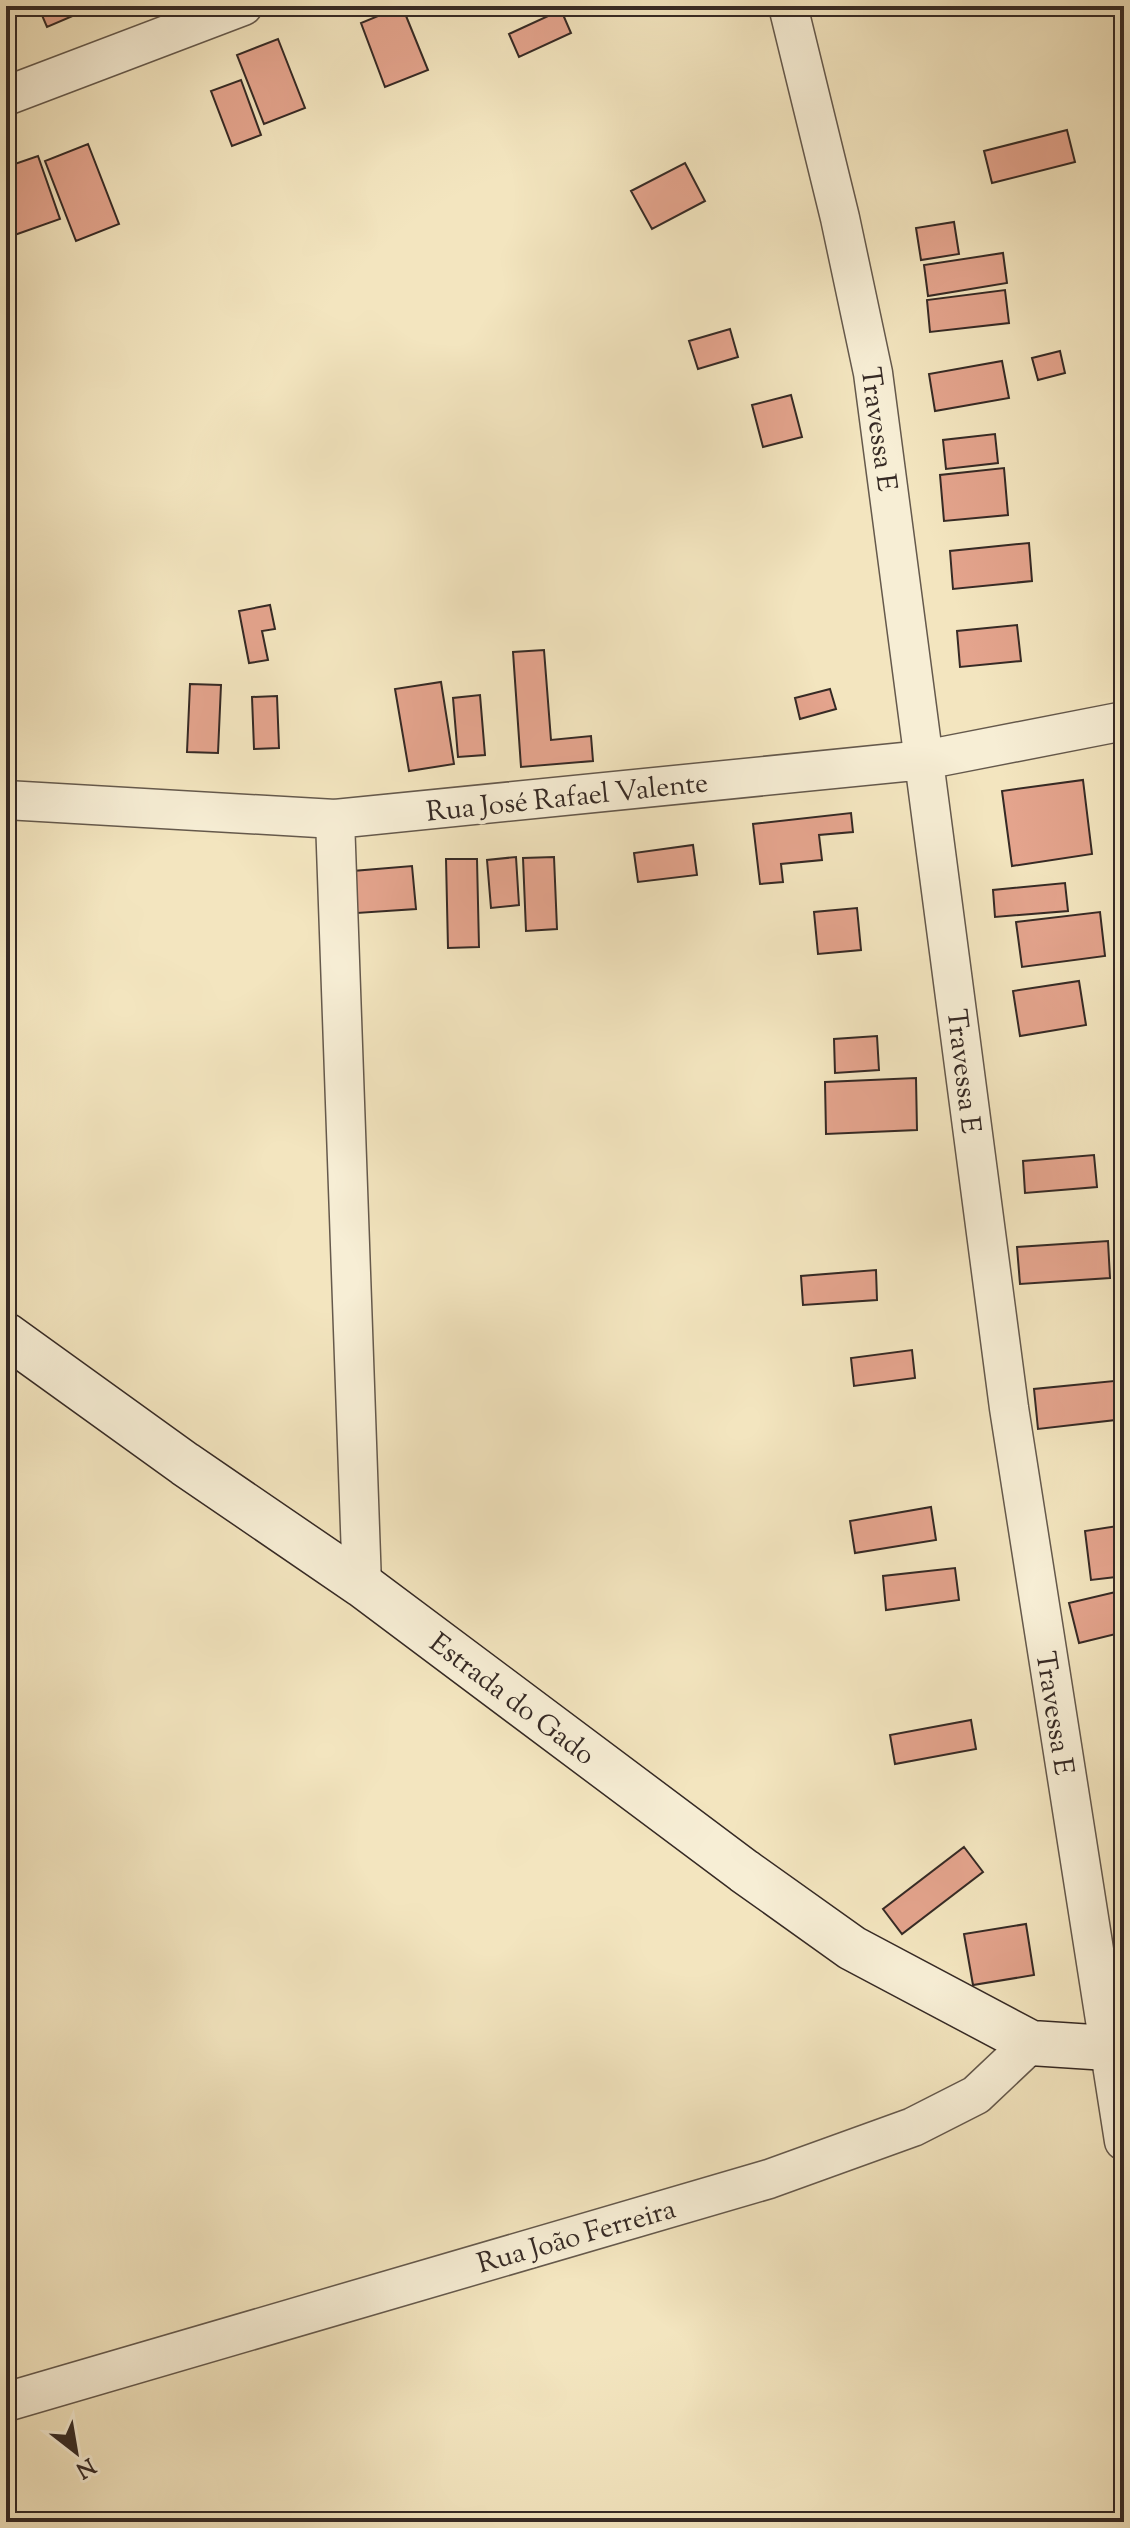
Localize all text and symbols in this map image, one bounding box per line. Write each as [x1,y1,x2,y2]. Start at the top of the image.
street label: Travessa E [849,365,906,494]
street label: Rua José Rafael Valente [425,764,710,834]
street label: Travessa E [935,1007,989,1136]
street label: Estrada do Gado [420,1625,602,1776]
street label: Travessa E [1024,1649,1083,1778]
street label: Rua João Ferreira [473,2190,681,2285]
north arrow [36,2412,116,2492]
text: N [69,2448,101,2485]

